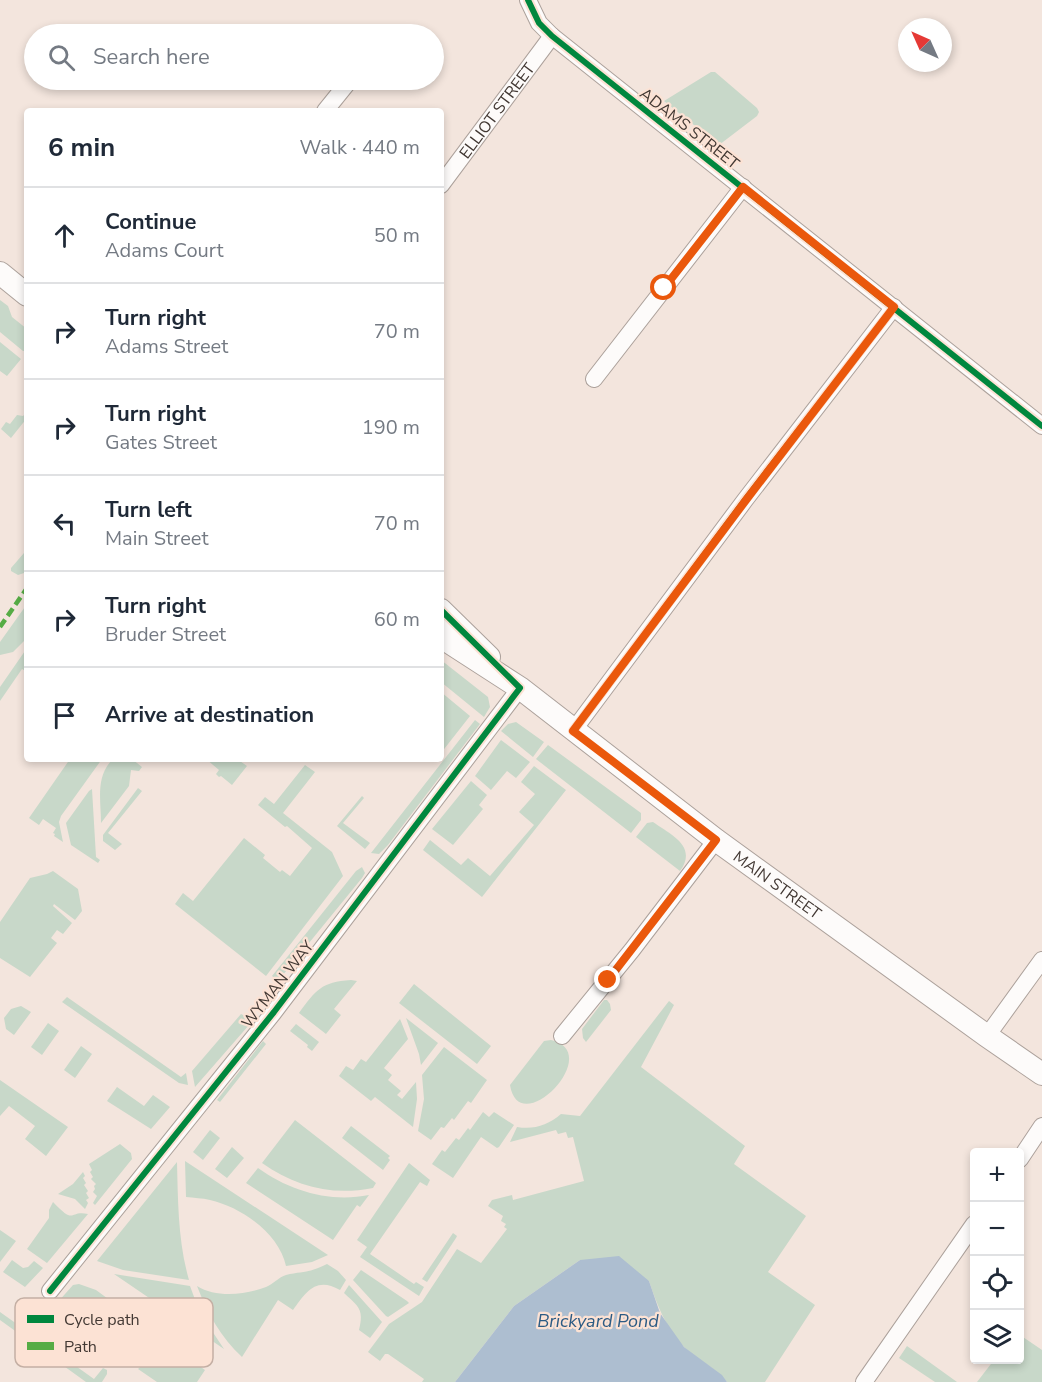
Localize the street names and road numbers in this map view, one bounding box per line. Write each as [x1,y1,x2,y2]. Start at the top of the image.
street label: ELLIOT STREET [454,58,541,163]
street label: ADAMS STREET [635,83,744,175]
street label: MAIN STREET [729,846,826,925]
street label: WYMAN WAY [237,936,319,1033]

